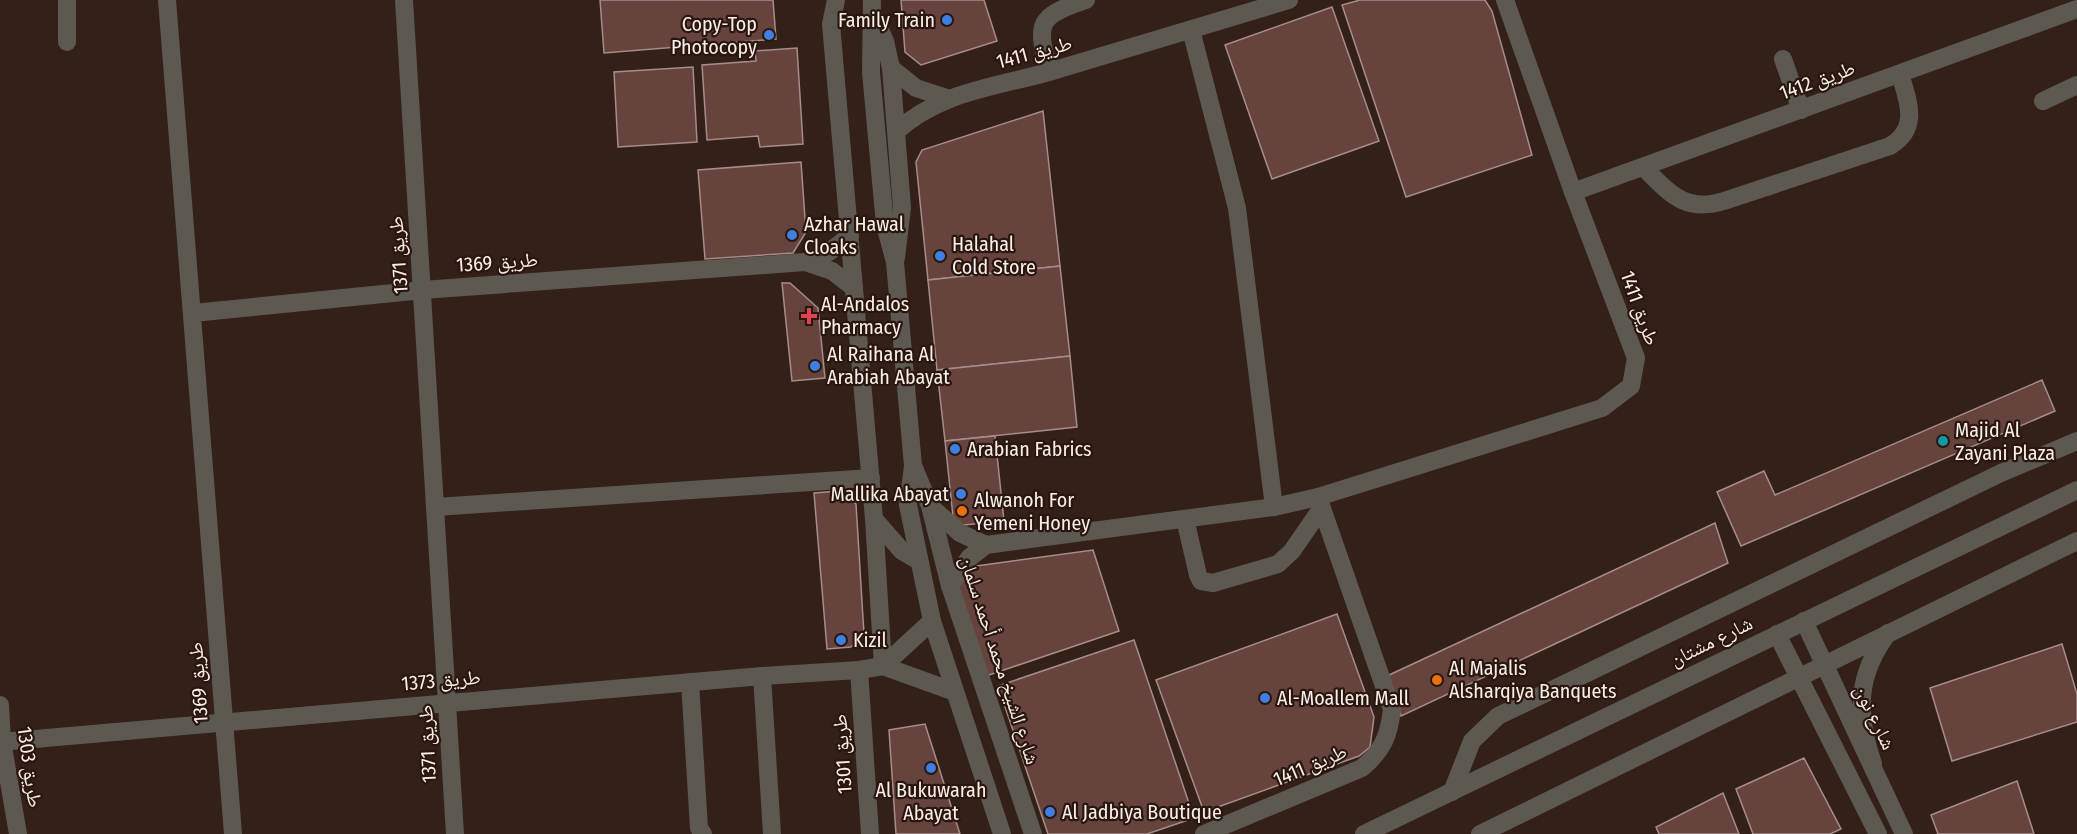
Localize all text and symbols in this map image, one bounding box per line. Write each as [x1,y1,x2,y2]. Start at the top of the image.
place label: Family Train [838,8,935,32]
place label: Copy-Top Photocopy [671,12,757,59]
marker: Family Train [940,13,954,27]
marker: Copy-Top Photocopy [762,28,776,42]
street label: طريق 1411 [994,30,1074,74]
street label: طريق 1412 [1776,55,1858,105]
place label: Azhar Hawal Cloaks [804,212,904,259]
street label: طريق 1371 [383,215,413,295]
marker: Azhar Hawal Cloaks [785,228,799,242]
place label: Halahal Cold Store [952,232,1036,279]
street label: طريق 1369 [455,247,539,277]
marker: Halahal Cold Store [933,249,947,263]
street label: طريق 1411 [1615,268,1665,348]
place label: Al-Andalos Pharmacy [821,292,909,339]
marker: Al-Andalos Pharmacy [802,309,816,323]
place label: Al Raihana Al Arabiah Abayat [827,342,950,389]
marker: Al Raihana Al Arabiah Abayat [808,359,822,373]
place label: Majid Al Zayani Plaza [1955,418,2055,465]
marker: Majid Al Zayani Plaza [1936,434,1950,448]
place label: Arabian Fabrics [967,437,1092,461]
marker: Arabian Fabrics [948,442,962,456]
place label: Mallika Abayat [831,482,949,506]
marker: Mallika Abayat [954,487,968,501]
place label: Alwanoh For Yemeni Honey [974,488,1090,535]
marker: Alwanoh For Yemeni Honey [955,504,969,518]
street label: شارع الشيخ محمد أحمد سلمان [954,553,1045,768]
street label: شارع مشتان [1666,611,1757,672]
place label: Kizil [853,628,887,652]
marker: Kizil [834,633,848,647]
street label: طريق 1369 [183,641,213,725]
place label: Al Majalis Alsharqiya Banquets [1449,656,1616,703]
street label: طريق 1373 [400,665,482,695]
marker: Al Majalis Alsharqiya Banquets [1430,673,1444,687]
street label: شارع نون [1848,681,1901,754]
place label: Al-Moallem Mall [1277,686,1409,710]
marker: Al-Moallem Mall [1258,691,1272,705]
street label: طريق 1371 [413,704,441,784]
street label: طريق 1301 [827,713,857,795]
street label: طريق 1303 [12,725,48,809]
street label: طريق 1411 [1270,739,1350,791]
marker: Al Bukuwarah Abayat [924,761,938,775]
place label: Al Bukuwarah Abayat [876,778,986,825]
place label: Al Jadbiya Boutique [1062,800,1222,824]
marker: Al Jadbiya Boutique [1043,805,1057,819]

